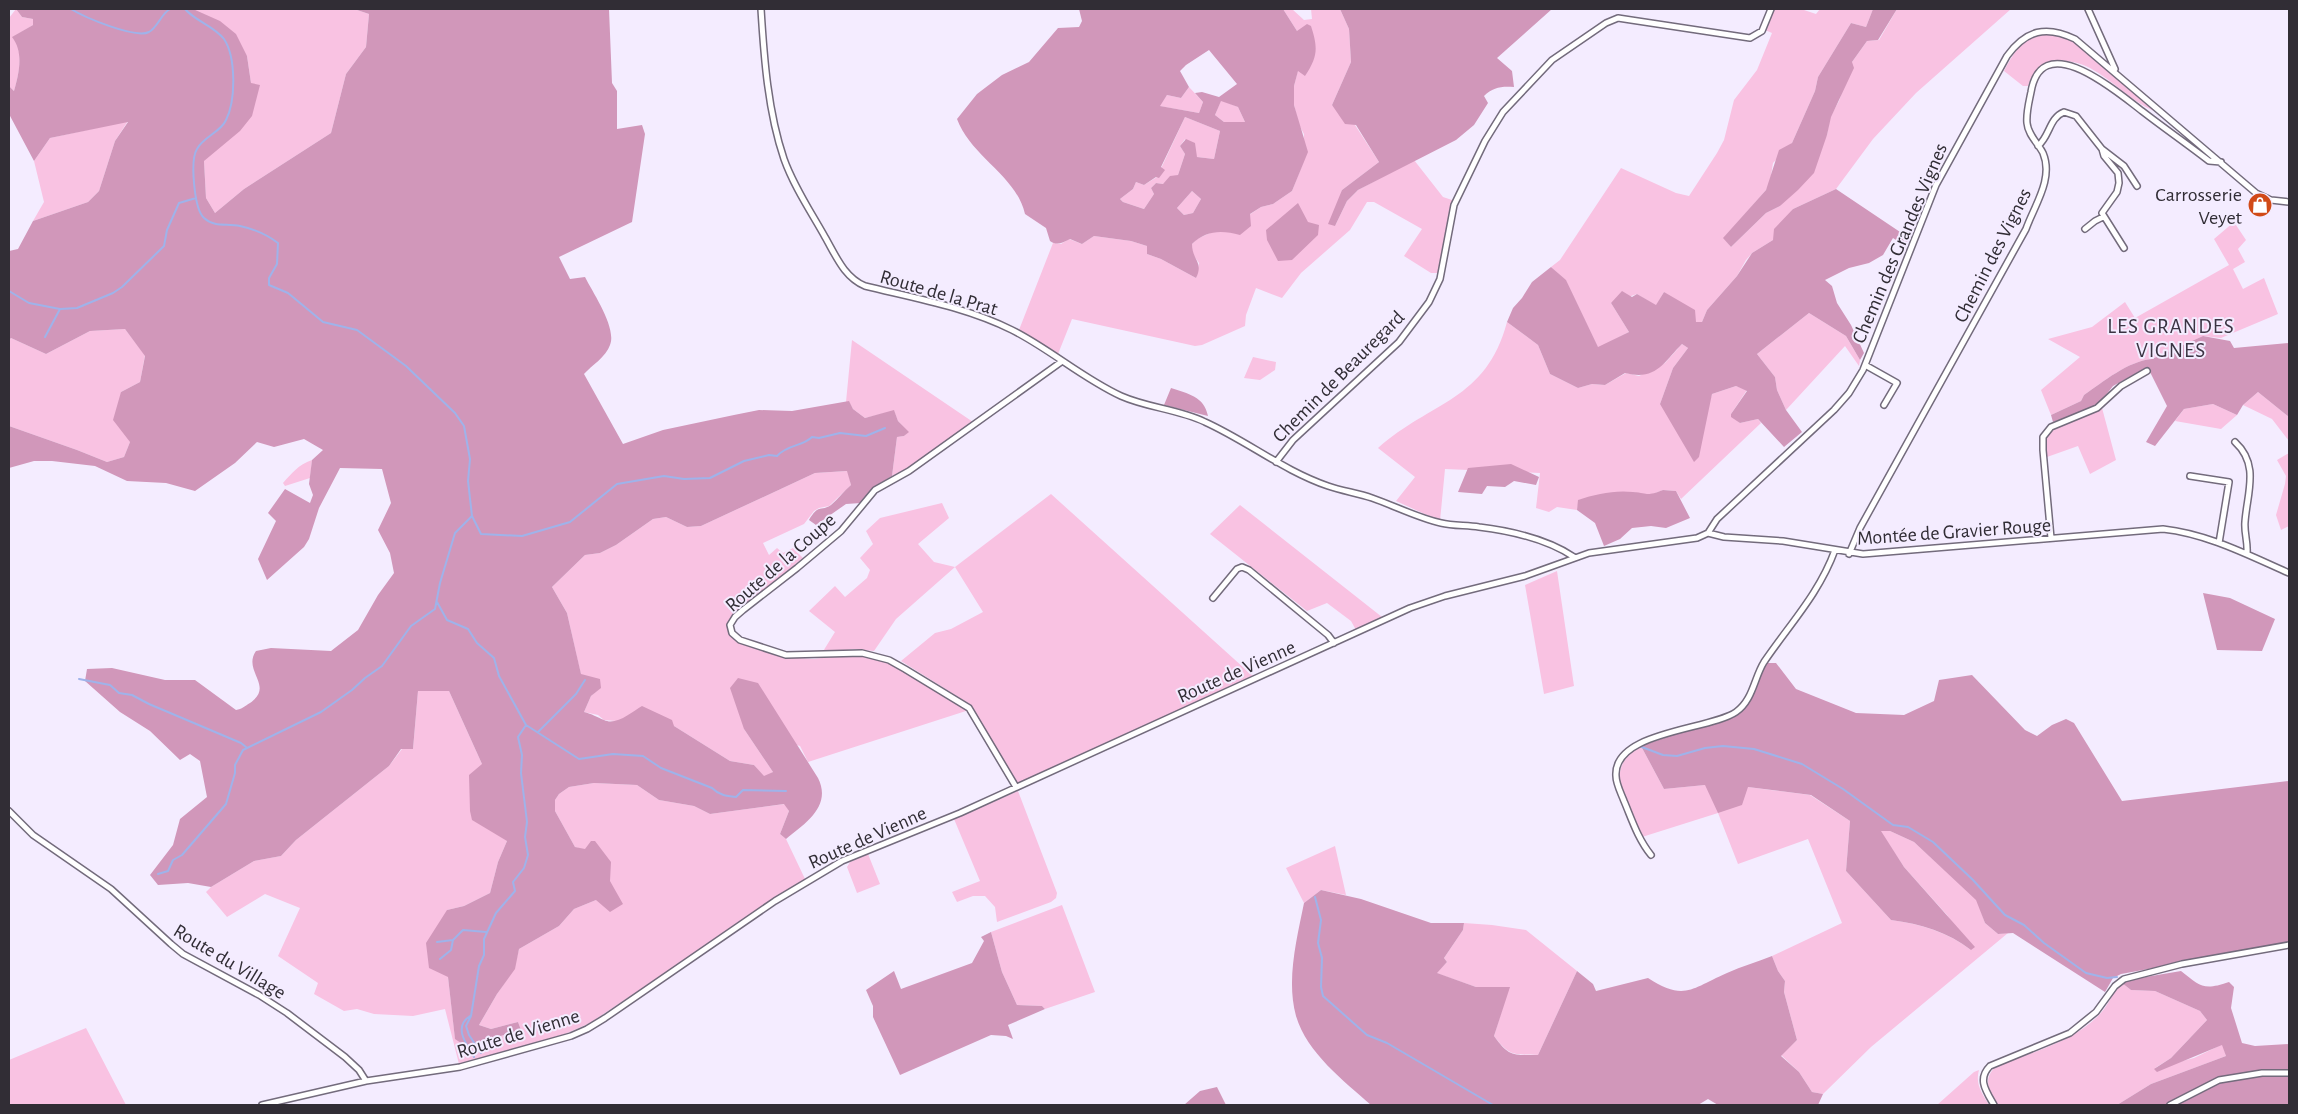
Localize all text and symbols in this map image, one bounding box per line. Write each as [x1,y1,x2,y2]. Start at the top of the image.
street label: Chemin des Grandes Vignes [1849,141,1951,346]
street label: Chemin des Vignes [1950,185,2035,326]
place label: Carrosserie Veyet [2155,185,2243,228]
shop icon: Carrosserie Veyet [2247,192,2273,218]
street label: Route de la Prat [878,267,1000,319]
street label: Chemin de Beauregard [1269,307,1408,446]
district label: LES GRANDES VIGNES [2107,316,2235,361]
street label: Route de la Coupe [722,510,840,616]
street label: Montée de Gravier Rouge [1856,515,2052,549]
street label: Route de Vienne [1174,637,1298,707]
street label: Route de Vienne [805,803,929,873]
street label: Route du Village [170,921,289,1003]
street label: Route de Vienne [455,1006,582,1062]

